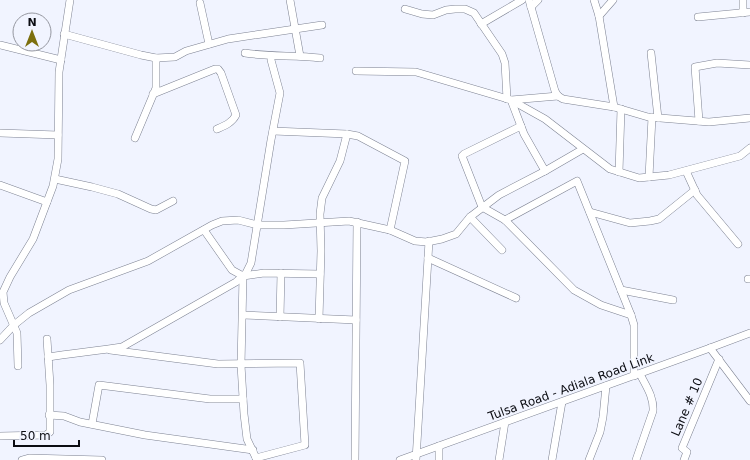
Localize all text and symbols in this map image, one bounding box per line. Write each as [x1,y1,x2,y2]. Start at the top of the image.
north arrow [12,12,52,52]
text: N [27,16,37,29]
street label: Tulsa Road - Adiala Road Link [485,350,656,424]
street label: Lane # 10 [668,376,706,438]
scale bar [14,422,79,448]
text: 50 m [20,429,51,443]

